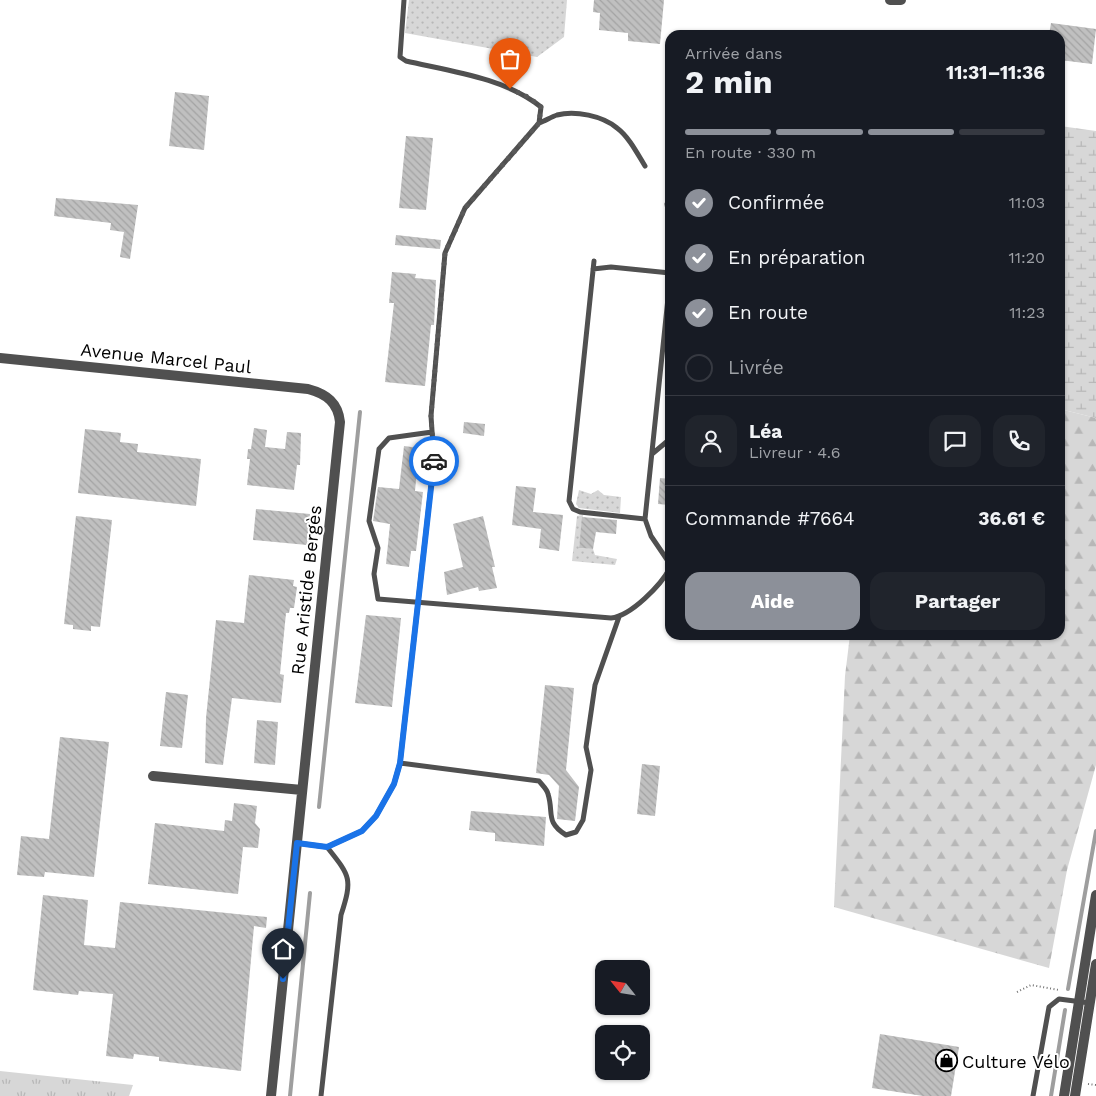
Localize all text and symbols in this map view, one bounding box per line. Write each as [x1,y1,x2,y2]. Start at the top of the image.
pin [489,38,531,89]
text: Arrivée dans [685,44,783,63]
icon: bag [496,45,524,73]
text: 11:31–11:36 [946,61,1045,84]
text: 2 min [685,63,773,101]
text: En route · 330 m [685,143,816,162]
icon: check [685,189,713,217]
text: Confirmée [728,191,824,214]
text: 11:03 [1009,193,1045,212]
icon: check [685,244,713,272]
text: En préparation [728,246,865,269]
text: 11:20 [1009,248,1045,267]
icon: check [685,299,713,327]
text: En route [728,301,808,324]
text: 11:23 [1009,303,1045,322]
street label: Avenue Marcel Paul [80,339,253,377]
text: Livrée [728,356,784,379]
button: person [685,415,737,467]
button: chat [929,415,981,467]
button: phone [993,415,1045,467]
text: Léa [749,420,782,443]
courier [409,436,459,486]
text: Livreur · 4.6 [749,443,841,462]
icon: car [420,447,448,475]
street label: Rue Aristide Bergès [287,504,325,676]
text: Commande #7664 [685,507,855,530]
text: 36.61 € [978,507,1045,530]
button: Aide [685,572,860,630]
button: Partager [870,572,1045,630]
pin [262,928,304,979]
icon: home [269,935,297,963]
north arrow [595,960,650,1015]
map controls [595,960,650,1080]
button: locate [595,1025,650,1080]
shop icon: Culture Vélo [934,1049,958,1073]
place label: Culture Vélo [962,1051,1070,1072]

